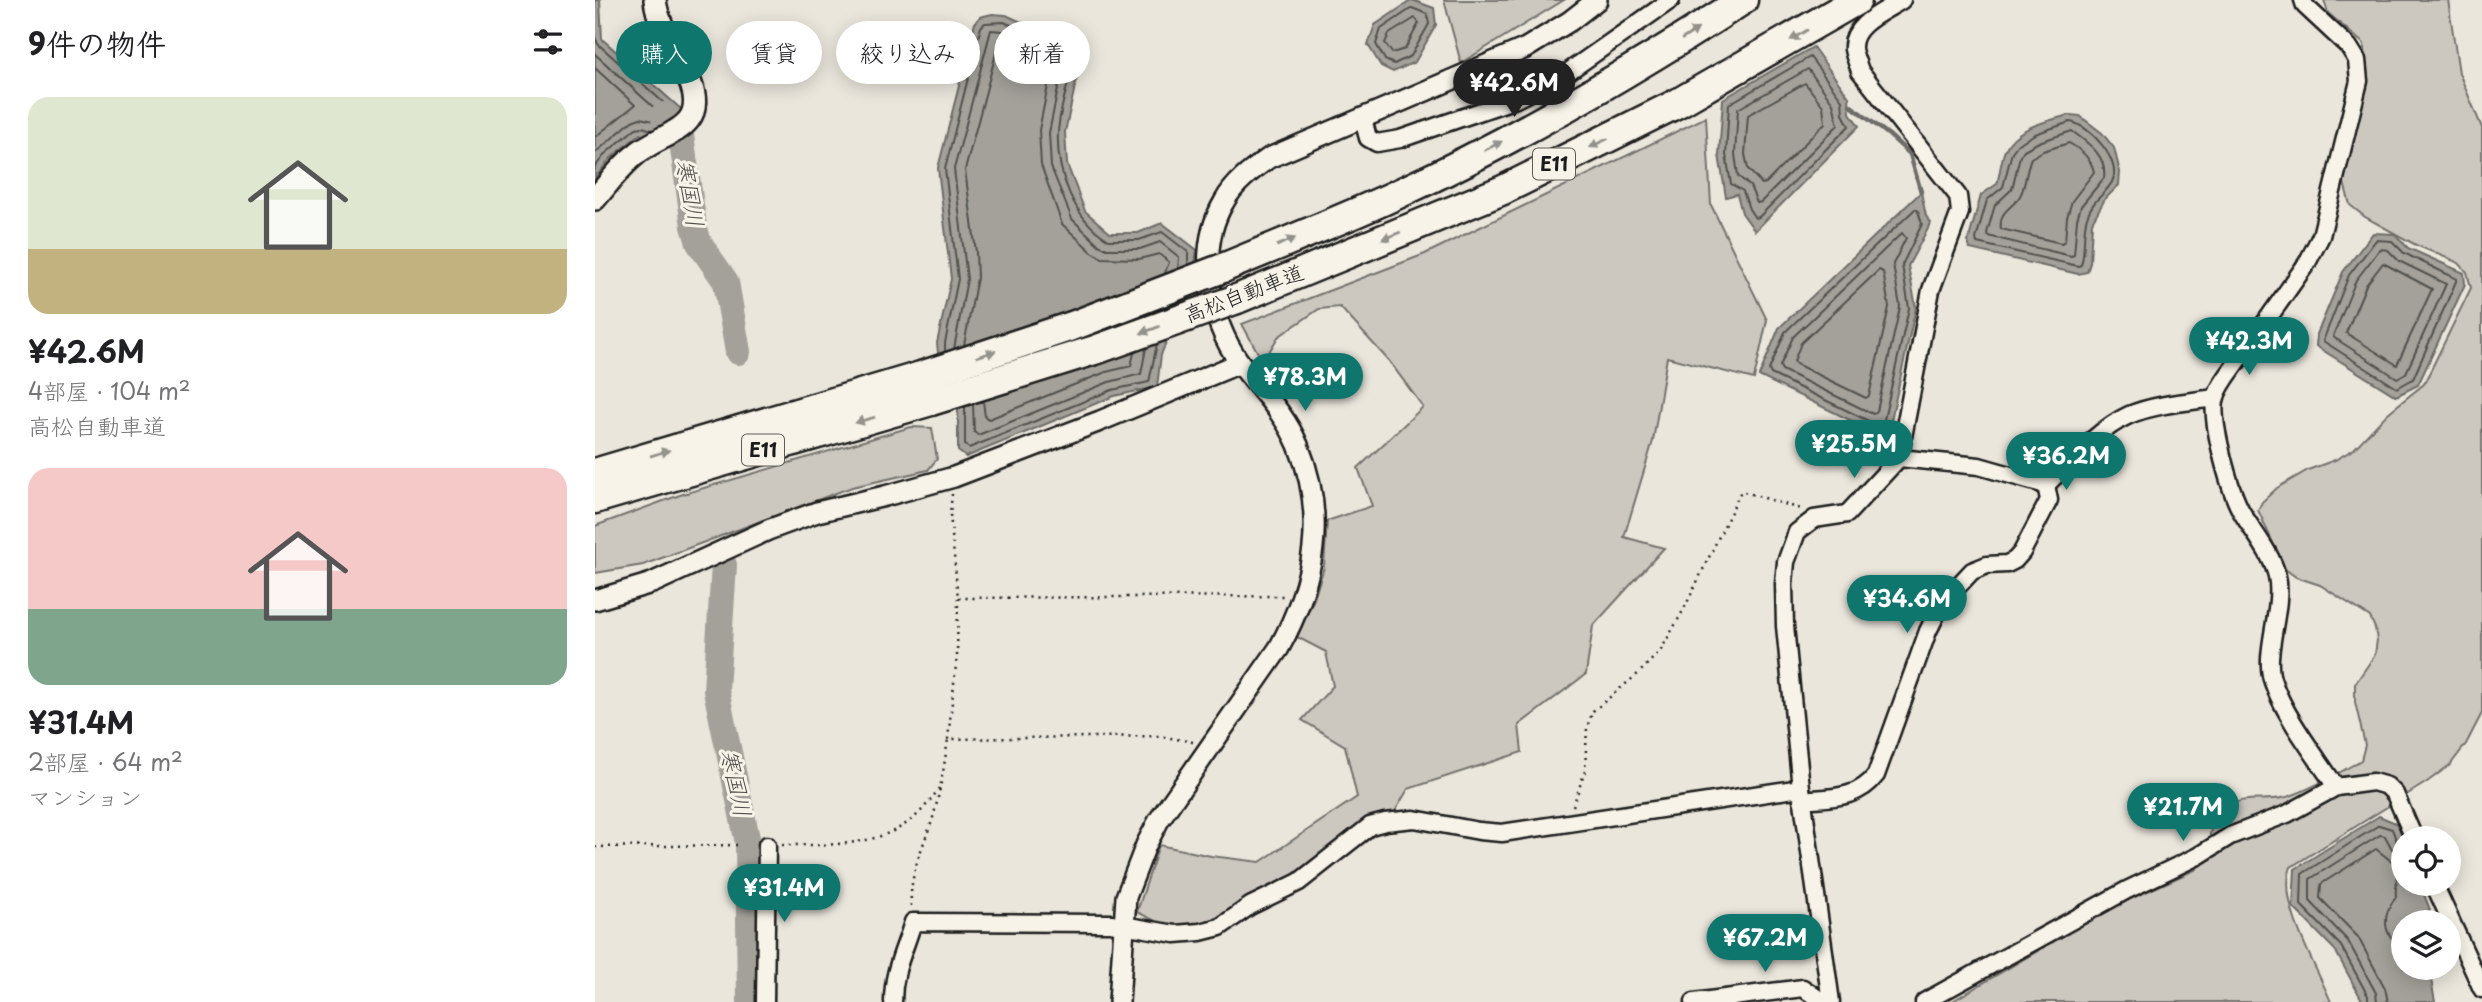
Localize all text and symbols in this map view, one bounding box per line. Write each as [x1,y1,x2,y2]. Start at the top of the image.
text: 9件の物件 [28,20,166,65]
chip: 購入 [616,21,712,84]
chip: 賃貸 [726,21,822,84]
chip: 絞り込み [836,21,980,84]
chip: 新着 [994,21,1090,84]
icon: filters [529,23,567,61]
one-way arrow [1681,28,1700,41]
one-way arrow [1789,28,1808,41]
pin: ¥42.6M [1457,60,1571,119]
text: ¥42.6M [1469,64,1559,99]
one-way arrow [1589,137,1609,148]
one-way arrow [1483,141,1503,152]
icon: home [235,142,361,268]
road number: E11 [1533,148,1575,180]
water label: 寒国川 [669,156,714,230]
one-way arrow [1380,230,1401,241]
one-way arrow [1276,236,1297,247]
street label: 高松自動車道 [1179,255,1308,330]
pin: ¥42.3M [2192,318,2306,377]
text: ¥42.3M [2205,322,2293,357]
one-way arrow [1139,325,1160,336]
text: ¥42.6M [28,328,145,373]
one-way arrow [976,348,997,359]
pin: ¥78.3M [1248,354,1362,413]
text: ¥78.3M [1263,358,1347,393]
text: 4部屋 · 104 m² [28,373,191,408]
text: 高松自動車道 [28,408,166,443]
one-way arrow [854,415,876,426]
pin: ¥25.5M [1797,420,1911,480]
text: ¥25.5M [1811,425,1897,460]
pin: ¥36.2M [2009,433,2123,492]
road number: E11 [742,435,784,466]
text: ¥36.2M [2022,437,2110,472]
one-way arrow [650,448,671,458]
icon: home [235,513,361,639]
pin: ¥34.6M [1850,576,1964,635]
text: ¥34.6M [1863,580,1951,615]
text: ¥31.4M [28,699,134,744]
text: 2部屋 · 64 m² [28,744,183,779]
water label: 寒国川 [713,745,762,820]
text: マンション [28,779,142,814]
pin: ¥21.7M [2126,784,2240,843]
text: ¥21.7M [2143,788,2223,823]
map controls [2391,826,2461,980]
button: locate [2391,826,2461,896]
pin: ¥31.4M [727,864,841,924]
text: ¥31.4M [743,869,825,904]
button: layers [2391,910,2461,980]
pin: ¥67.2M [1708,914,1822,974]
text: ¥67.2M [1723,919,1807,954]

